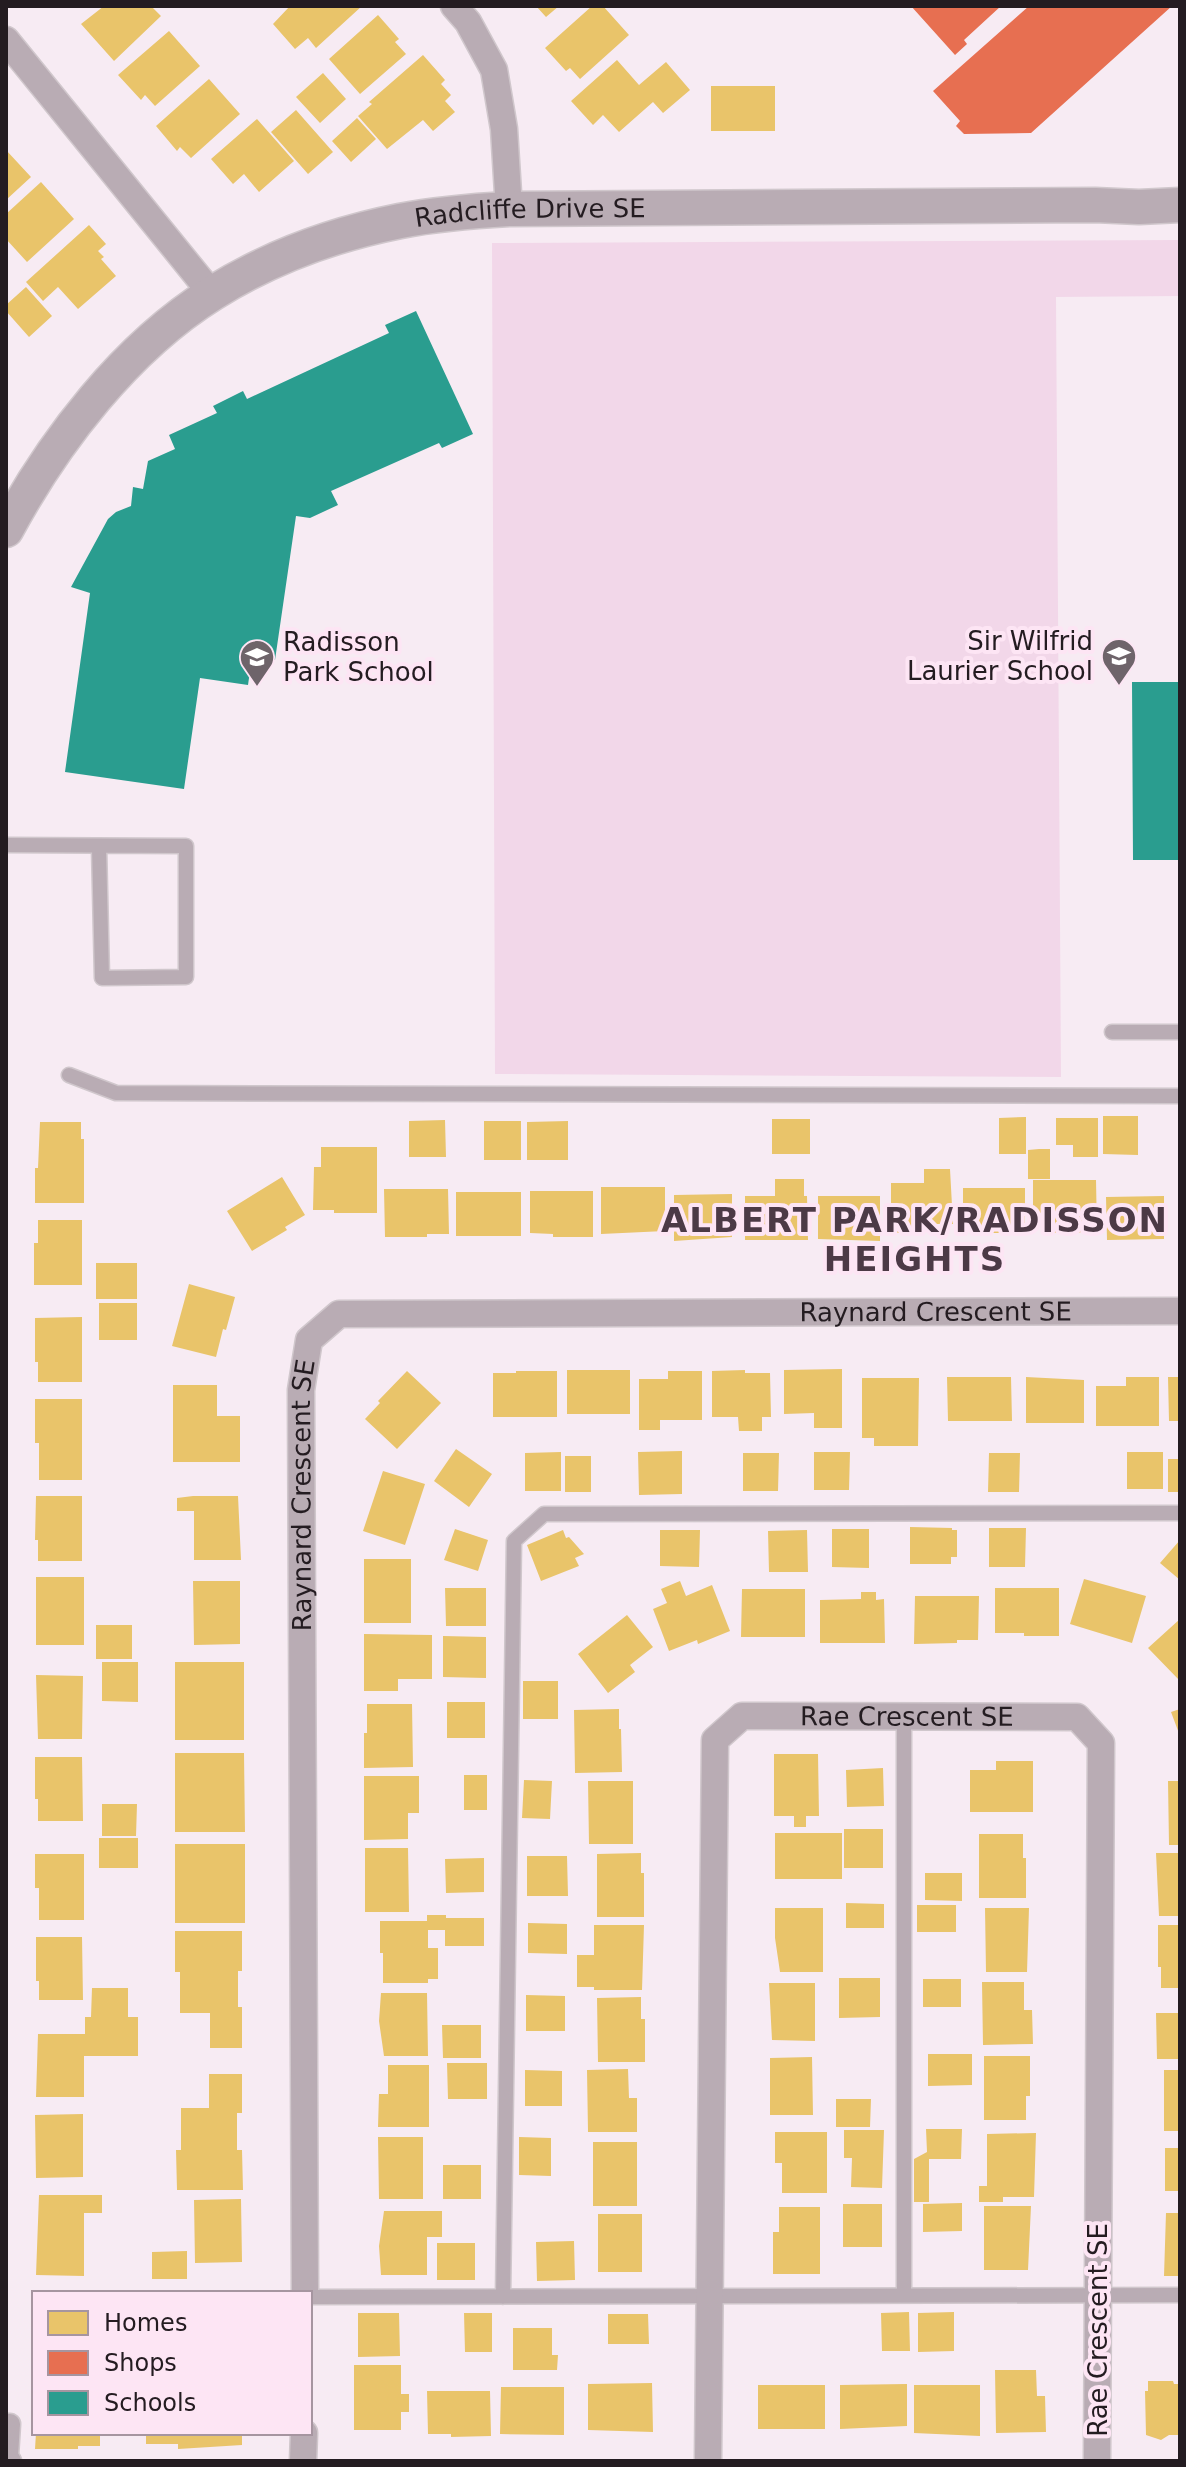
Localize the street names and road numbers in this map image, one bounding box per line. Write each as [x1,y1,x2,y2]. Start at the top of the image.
street label: Radcliffe Drive SE [412,193,646,233]
street label: Raynard Crescent SE [799,1296,1072,1327]
street label: Raynard Crescent SE [286,1357,321,1631]
street label: Rae Crescent SE [800,1701,1014,1732]
street label: Rae Crescent SE [1083,2223,1113,2437]

